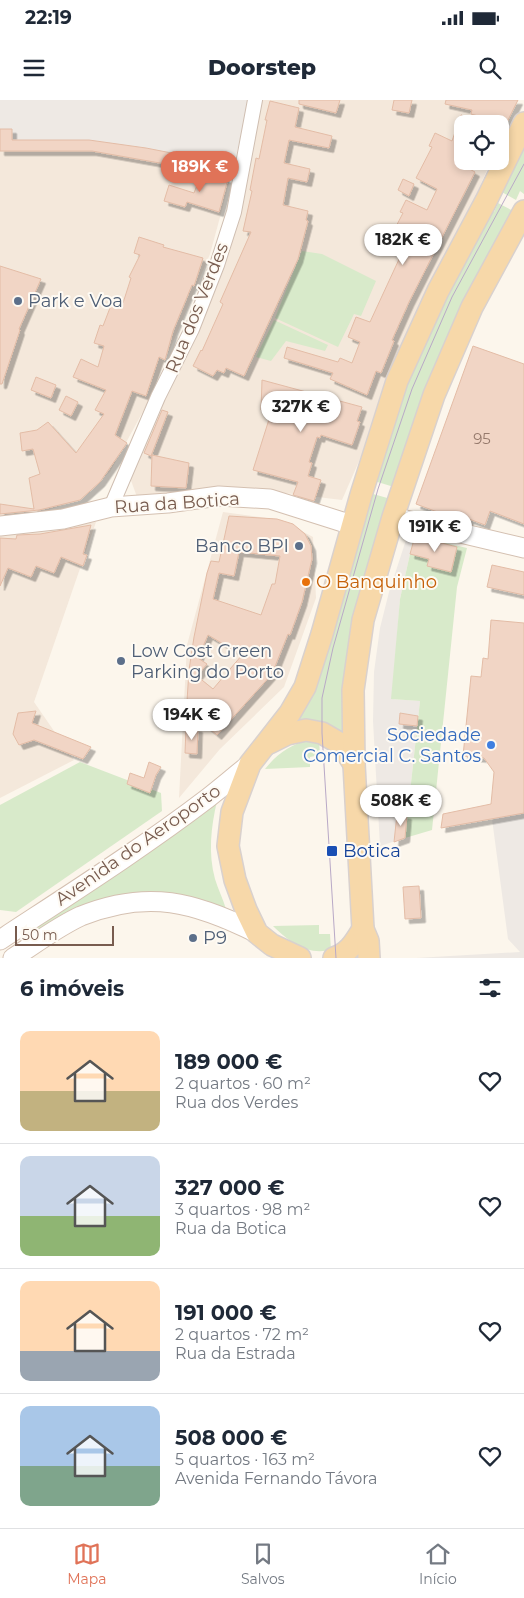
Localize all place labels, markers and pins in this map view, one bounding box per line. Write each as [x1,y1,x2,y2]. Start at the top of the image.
pin: 189K € [159,151,241,193]
pin: 182K € [362,224,444,266]
place label: Park e Voa [28,290,123,312]
marker: Park e Voa [12,295,24,307]
pin: 327K € [260,390,342,433]
pin: 191K € [394,510,476,553]
place label: Banco BPI [195,535,289,557]
marker: Banco BPI [293,540,305,552]
place label: O Banquinho [316,571,437,593]
marker: O Banquinho [300,576,312,588]
place label: Low Cost Green Parking do Porto [131,640,284,683]
marker: Low Cost Green Parking do Porto [115,655,127,667]
pin: 194K € [151,698,233,741]
place label: Sociedade Comercial C. Santos [303,724,481,767]
marker: Sociedade Comercial C. Santos [485,739,497,751]
pin: 508K € [360,784,442,827]
place label: Botica [343,840,401,862]
marker: Botica [325,844,339,858]
place label: P9 [203,927,227,949]
marker: P9 [187,932,199,944]

